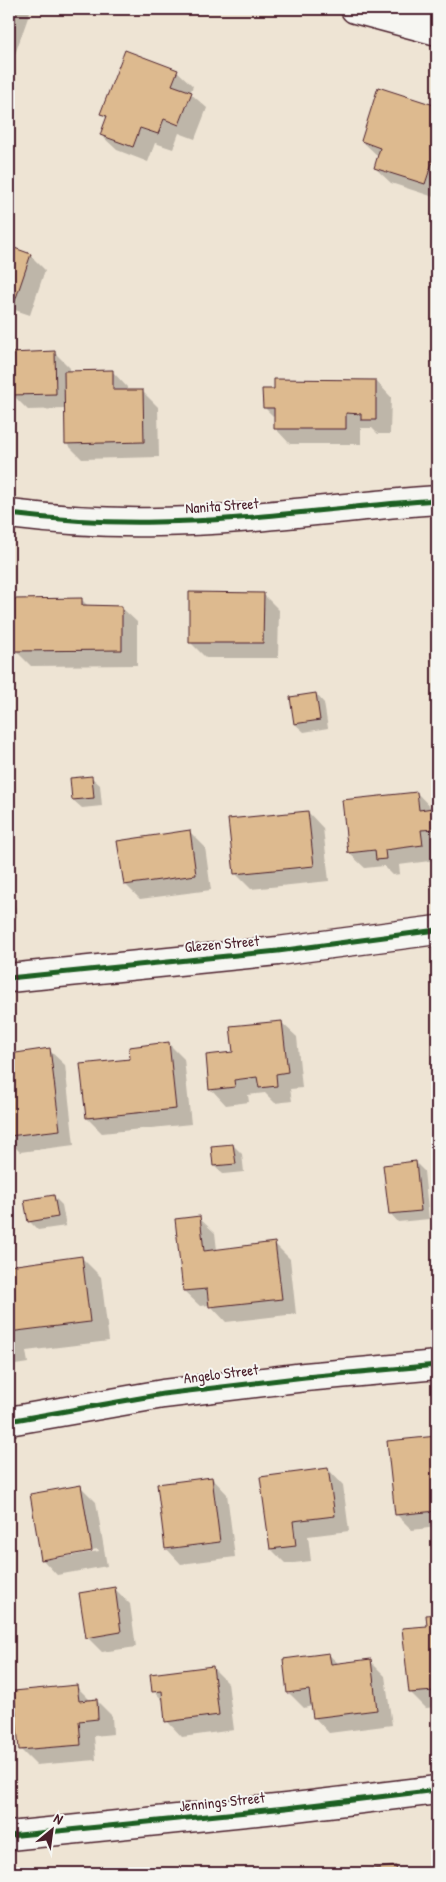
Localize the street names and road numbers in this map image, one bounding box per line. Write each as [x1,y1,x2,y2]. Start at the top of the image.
street label: Nanita Street [185,492,260,519]
street label: Glezen Street [184,930,261,957]
street label: Angelo Street [182,1358,260,1389]
street label: Jennings Street [178,1786,267,1816]

